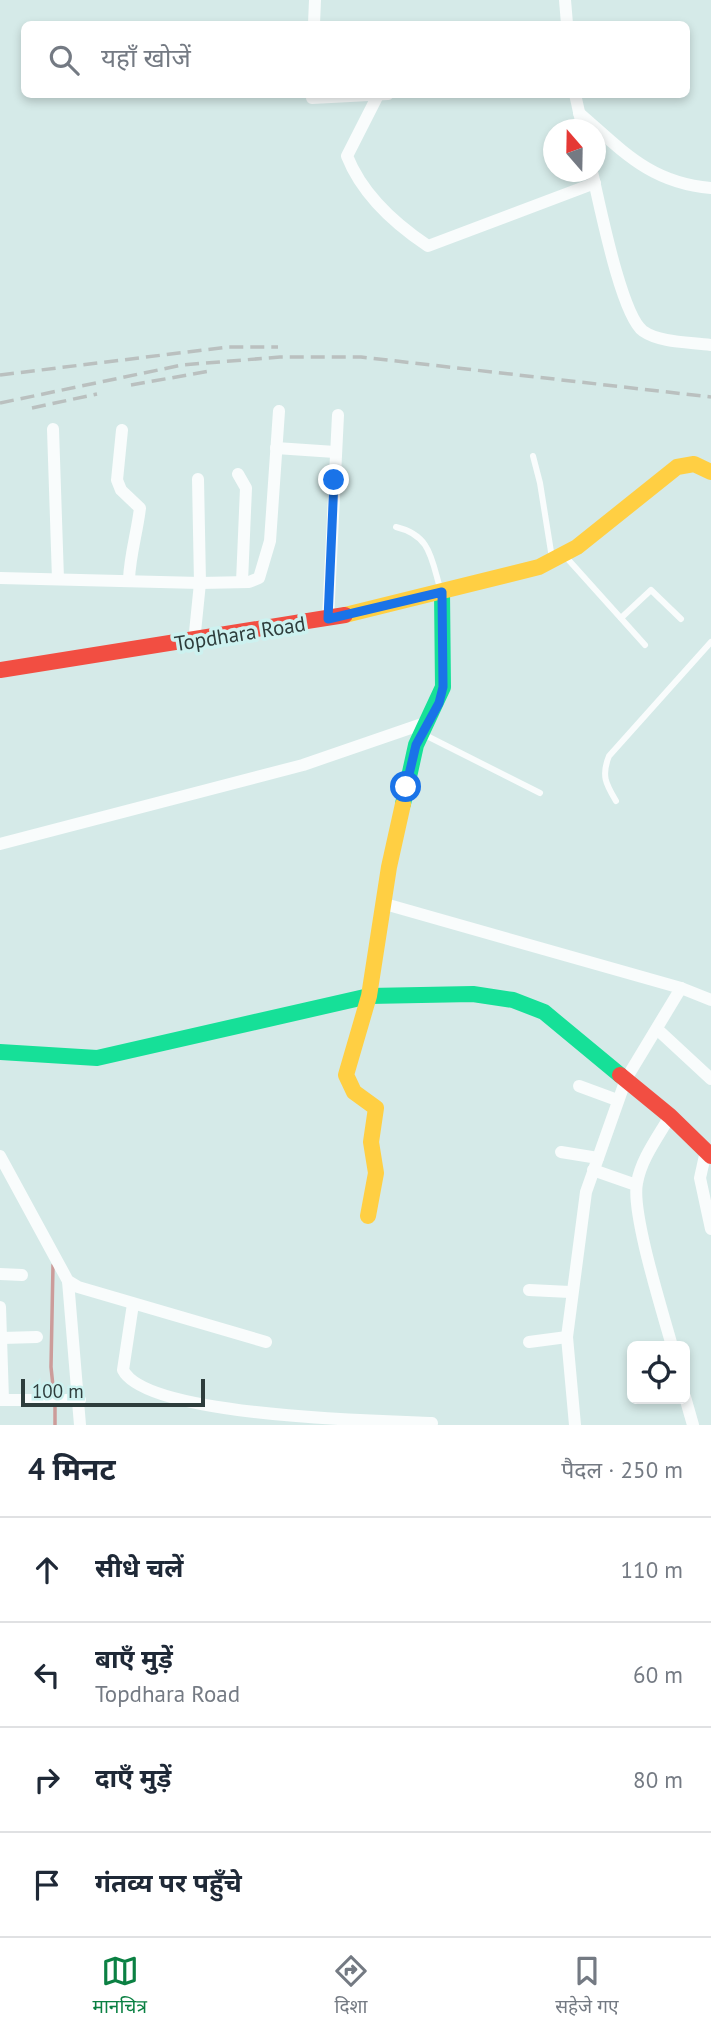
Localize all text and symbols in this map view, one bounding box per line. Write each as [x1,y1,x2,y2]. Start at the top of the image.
search box [21,21,690,98]
icon: search [45,41,83,79]
text: यहाँ खोजें [101,41,191,74]
north arrow [543,119,606,182]
route end [318,464,349,495]
street label: Topdhara Road [172,610,307,657]
route start [390,771,421,802]
map controls [627,1341,690,1404]
button: locate [627,1341,690,1404]
scale bar [21,1376,205,1408]
text: 100 m [32,1379,84,1403]
text: 4 मिनट [28,1449,116,1488]
text: पैदल · 250 m [561,1455,683,1484]
icon: ahead [28,1551,66,1589]
text: सीधे चलें [95,1551,184,1584]
text: 110 m [621,1555,683,1584]
text: बाएँ मुड़ें [95,1642,173,1675]
icon: left [28,1656,66,1694]
text: 60 m [633,1660,683,1689]
text: Topdhara Road [95,1679,240,1708]
icon: right [28,1761,66,1799]
text: दाएँ मुड़ें [95,1761,171,1794]
text: 80 m [633,1765,683,1794]
icon: arrive [28,1866,66,1904]
text: गंतव्य पर पहुँचे [95,1866,242,1899]
tab: मानचित्र [93,1952,147,2021]
tab: दिशा [332,1952,370,2021]
tab: सहेजे गए [555,1952,618,2021]

